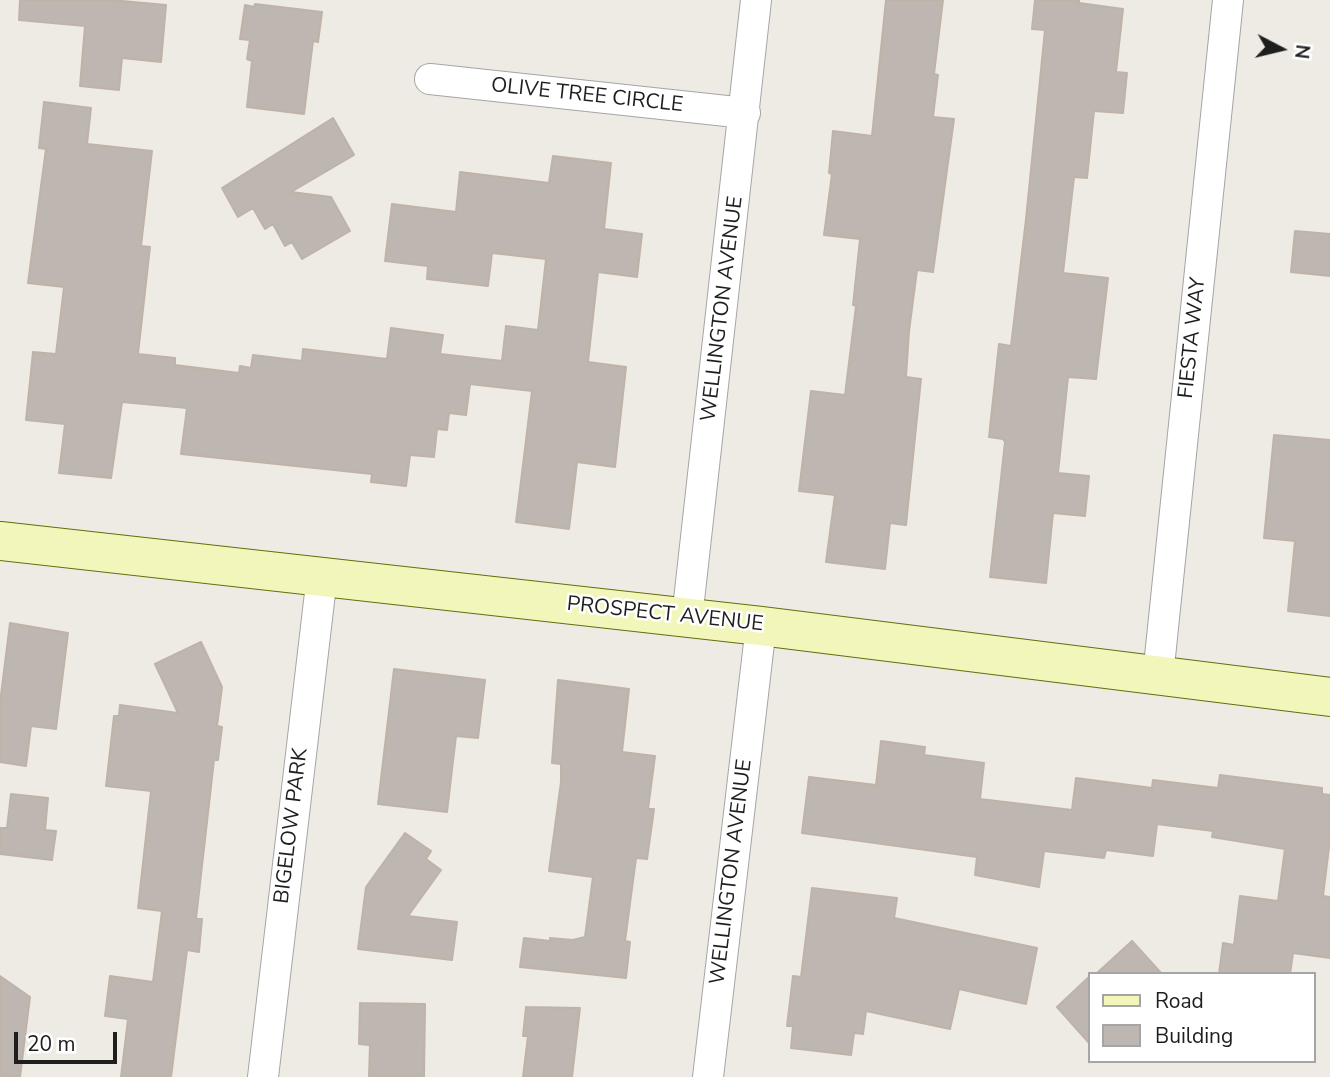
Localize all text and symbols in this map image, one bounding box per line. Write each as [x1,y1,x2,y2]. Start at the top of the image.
north arrow [1246,14,1316,84]
text: N [1288,43,1316,60]
street label: OLIVE TREE CIRCLE [490,73,684,119]
street label: WELLINGTON AVENUE [697,195,749,423]
street label: FIESTA WAY [1174,276,1212,400]
street label: PROSPECT AVENUE [565,592,765,638]
street label: BIGELOW PARK [270,747,314,905]
street label: WELLINGTON AVENUE [706,758,758,986]
legend [1088,972,1316,1063]
text: Road [1155,987,1204,1015]
scale bar [18,1018,121,1062]
text: Building [1155,1022,1233,1050]
text: 20 m [27,1030,76,1058]

